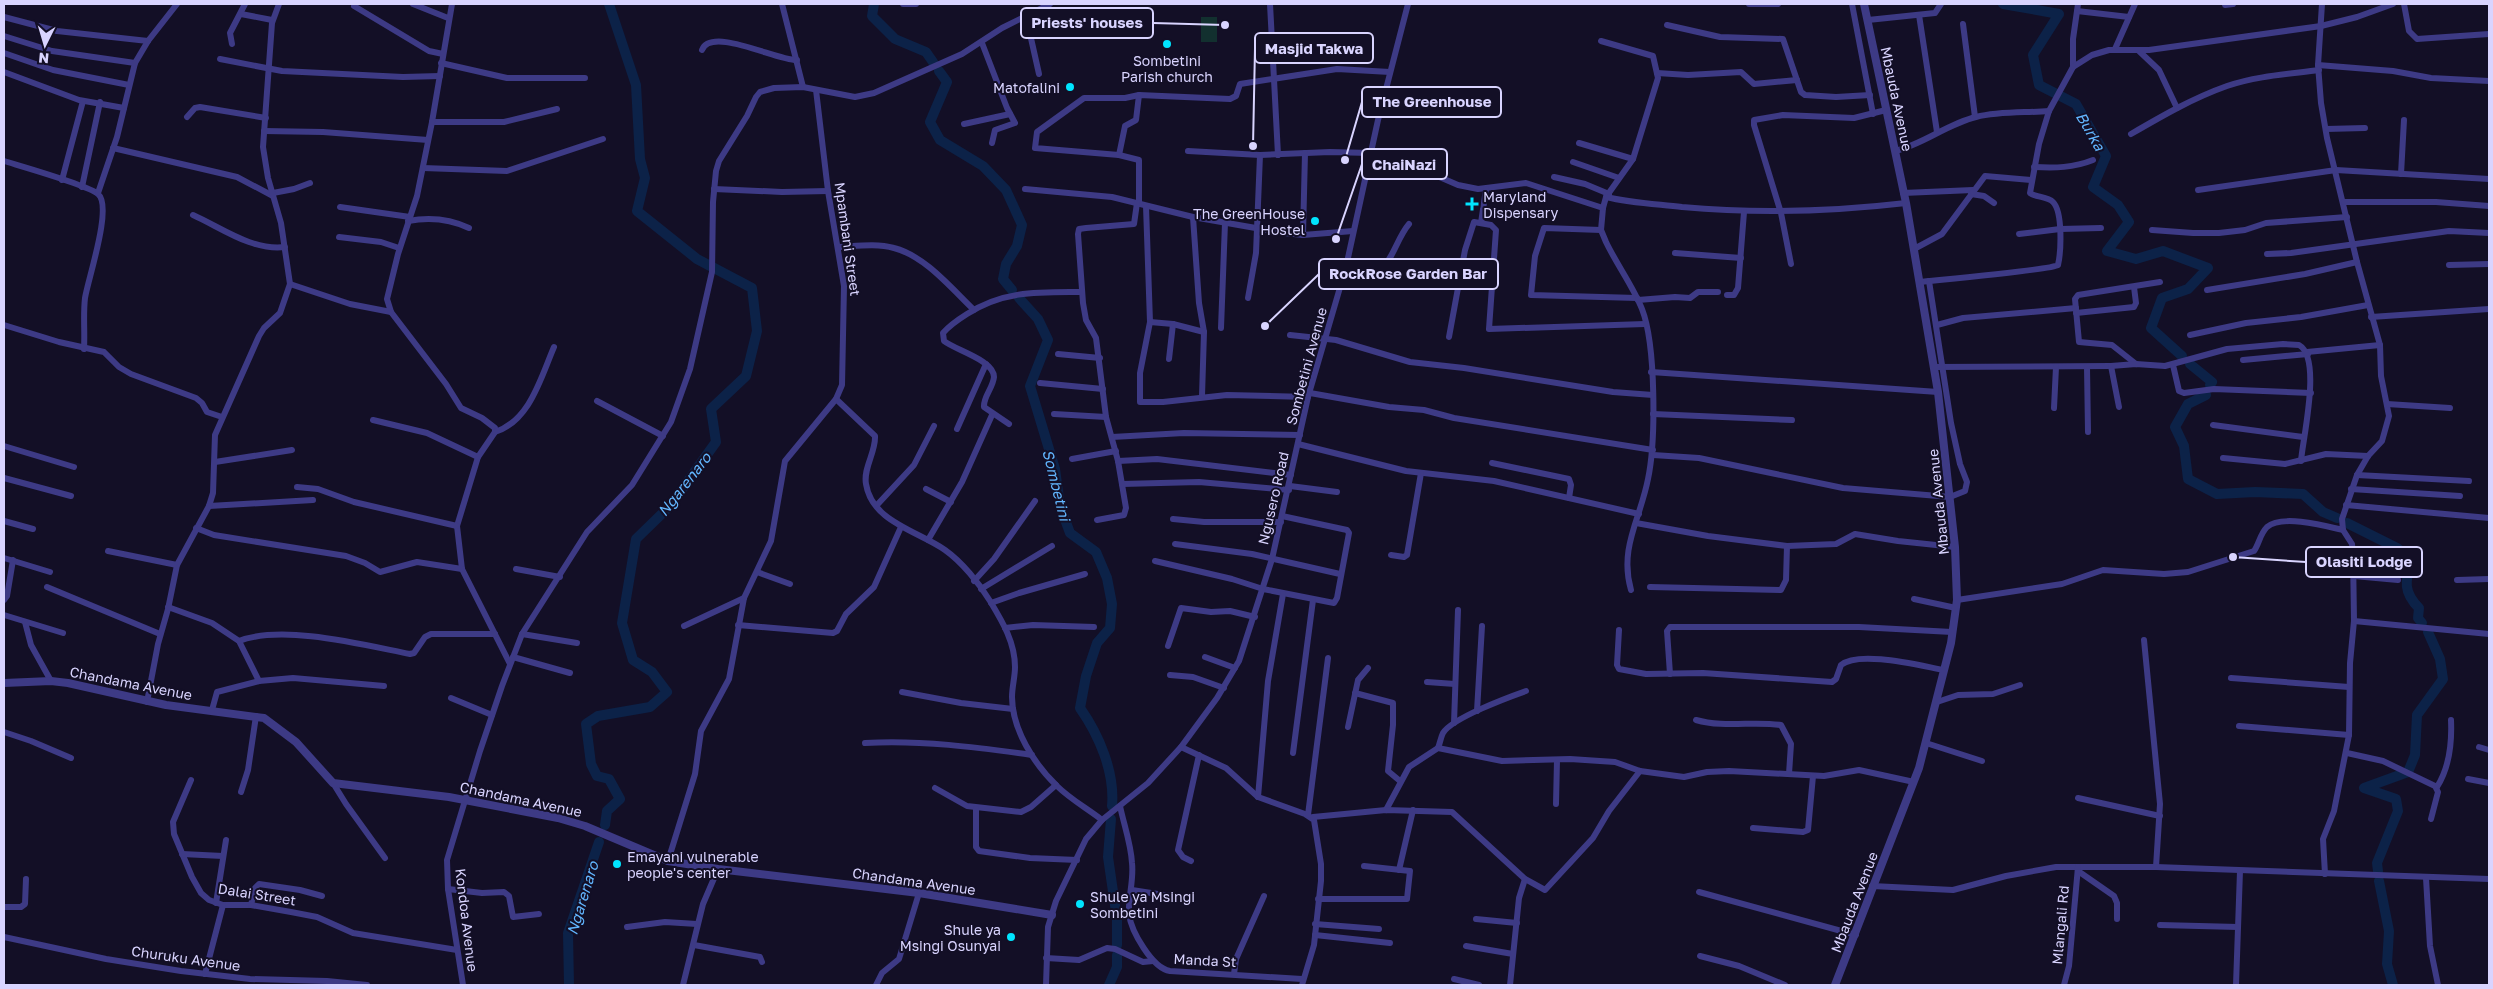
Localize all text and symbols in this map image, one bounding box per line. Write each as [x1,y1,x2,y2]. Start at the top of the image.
callout: Priests' houses [1021,8,1153,38]
text: Priests' houses [1031,13,1143,31]
north arrow [20,20,70,70]
callout: Masjid Takwa [1255,33,1373,63]
marker: Sombetini Parish church [1161,38,1173,50]
text: Masjid Takwa [1265,39,1364,57]
street label: Mbauda Avenue [1878,45,1916,153]
text: N [38,50,50,67]
place label: Sombetini Parish church [1121,52,1213,85]
place label: Matofalini [993,79,1060,96]
marker: Matofalini [1064,81,1076,93]
callout: The Greenhouse [1362,87,1501,117]
text: The Greenhouse [1372,92,1492,110]
water label: Burka [2073,108,2109,154]
callout: ChaiNazi [1362,149,1447,179]
text: ChaiNazi [1372,155,1436,173]
street label: Mpambani Street [832,181,864,297]
place label: Maryland Dispensary [1483,188,1559,221]
marker: Maryland Dispensary [1465,197,1479,211]
place label: The GreenHouse Hostel [1193,205,1305,238]
marker: The GreenHouse Hostel [1309,215,1321,227]
callout: RockRose Garden Bar [1319,259,1498,289]
text: RockRose Garden Bar [1329,264,1487,282]
street label: Sombetini Avenue [1282,305,1330,427]
water label: Sombetini [1039,447,1075,525]
water label: Ngarenaro [654,448,716,520]
street label: Mbauda Avenue [1924,448,1952,556]
street label: Ngusero Road [1254,450,1292,546]
callout: Olasiti Lodge [2306,547,2422,577]
text: Olasiti Lodge [2316,552,2412,570]
street label: Chandama Avenue [68,663,194,703]
street label: Chandama Avenue [458,778,584,820]
place label: Emayani vulnerable people's center [627,848,759,881]
street label: Mbauda Avenue [1827,849,1881,955]
water label: Ngarenaro [562,858,603,937]
marker: Emayani vulnerable people's center [611,858,623,870]
street label: Chandama Avenue [851,864,977,898]
street label: Kondoa Avenue [452,867,482,973]
street label: Dalai Street [217,879,297,909]
street label: Mlangali Rd [2048,885,2072,965]
place label: Shule ya Msingi Sombetini [1090,888,1195,921]
marker: Shule ya Msingi Sombetini [1074,898,1086,910]
place label: Shule ya Msingi Osunyai [900,921,1001,954]
marker: Shule ya Msingi Osunyai [1005,931,1017,943]
street label: Churuku Avenue [130,942,242,974]
street label: Manda St [1173,950,1237,970]

